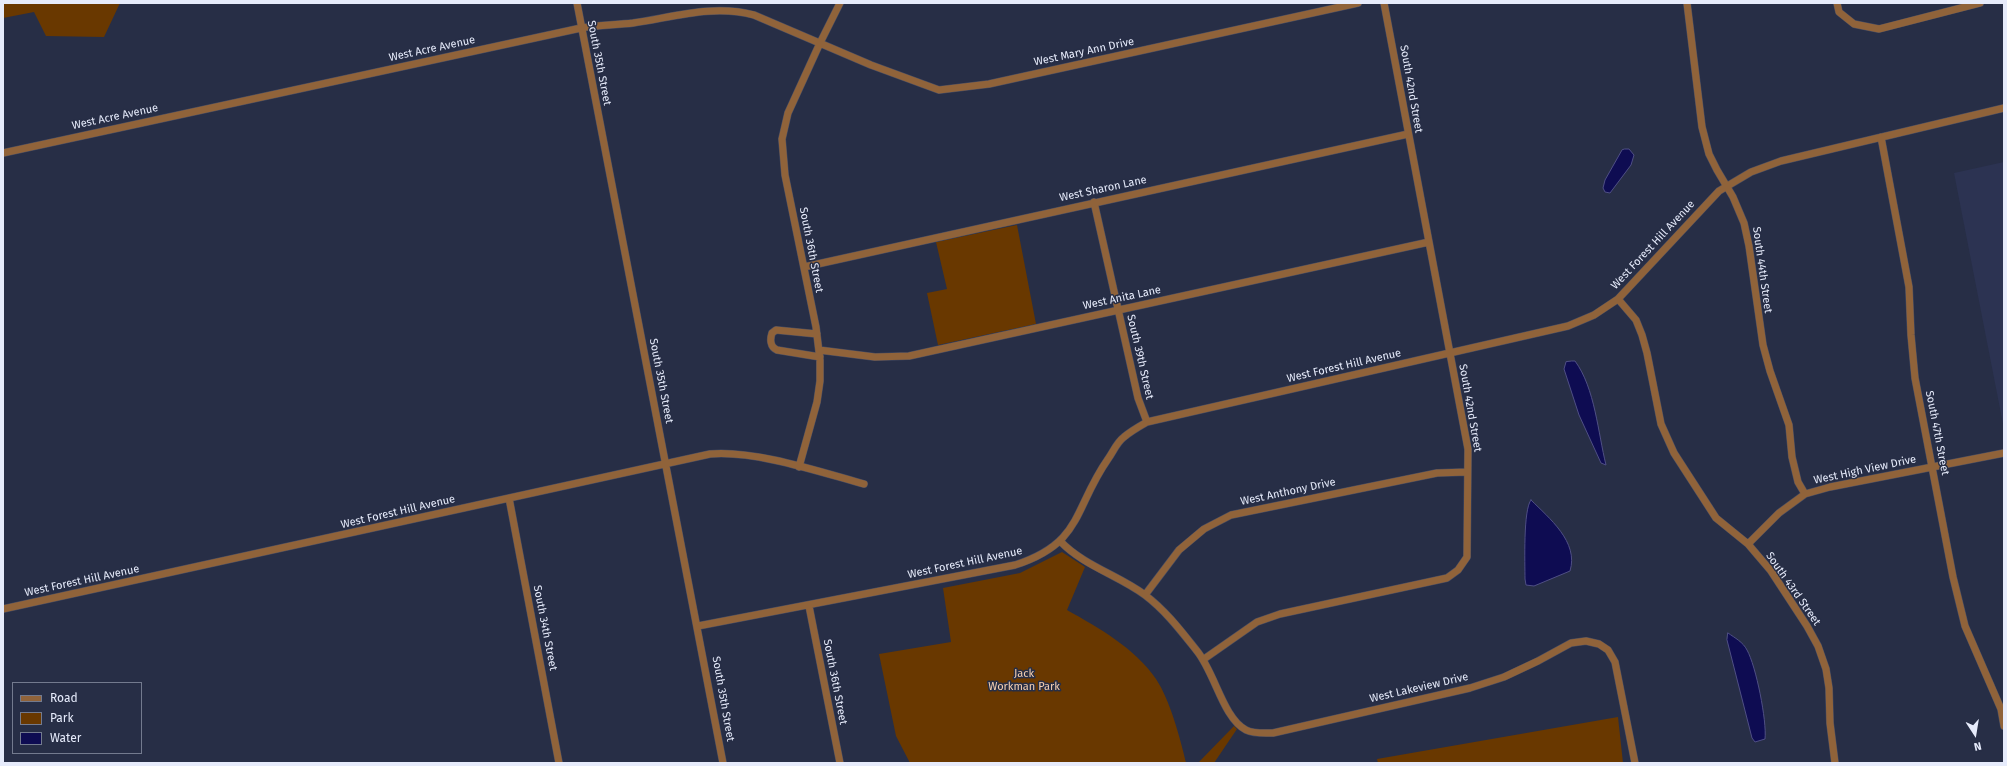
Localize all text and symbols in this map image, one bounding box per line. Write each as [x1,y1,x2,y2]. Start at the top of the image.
street label: South 35th Street [584,19,614,107]
street label: West Acre Avenue [388,33,476,65]
street label: West Mary Ann Drive [1033,35,1135,69]
street label: South 42nd Street [1397,44,1425,134]
street label: West Acre Avenue [71,101,159,133]
street label: West Sharon Lane [1058,173,1148,205]
street label: West Forest Hill Avenue [1608,198,1698,292]
street label: South 36th Street [796,206,826,294]
street label: South 44th Street [1749,226,1775,314]
street label: West Anita Lane [1082,283,1162,313]
street label: South 39th Street [1124,313,1156,401]
street label: South 35th Street [646,337,676,425]
street label: West Forest Hill Avenue [1286,346,1402,386]
street label: South 42nd Street [1456,363,1484,453]
street label: South 47th Street [1922,390,1952,476]
street label: West High View Drive [1813,453,1917,487]
street label: West Anthony Drive [1239,475,1337,509]
street label: West Forest Hill Avenue [340,492,456,532]
street label: West Forest Hill Avenue [906,544,1024,582]
street label: South 43rd Street [1763,550,1823,628]
street label: West Forest Hill Avenue [23,562,141,600]
street label: South 34th Street [530,584,560,672]
street label: South 36th Street [820,638,850,726]
street label: South 35th Street [709,655,737,743]
park label: Jack Workman Park [988,667,1060,693]
street label: West Lakeview Drive [1368,670,1470,706]
legend [12,682,142,754]
text: Road [50,691,78,705]
text: Park [50,711,74,725]
north arrow [1955,714,1995,754]
text: Water [50,731,81,745]
text: N [1973,739,1983,753]

